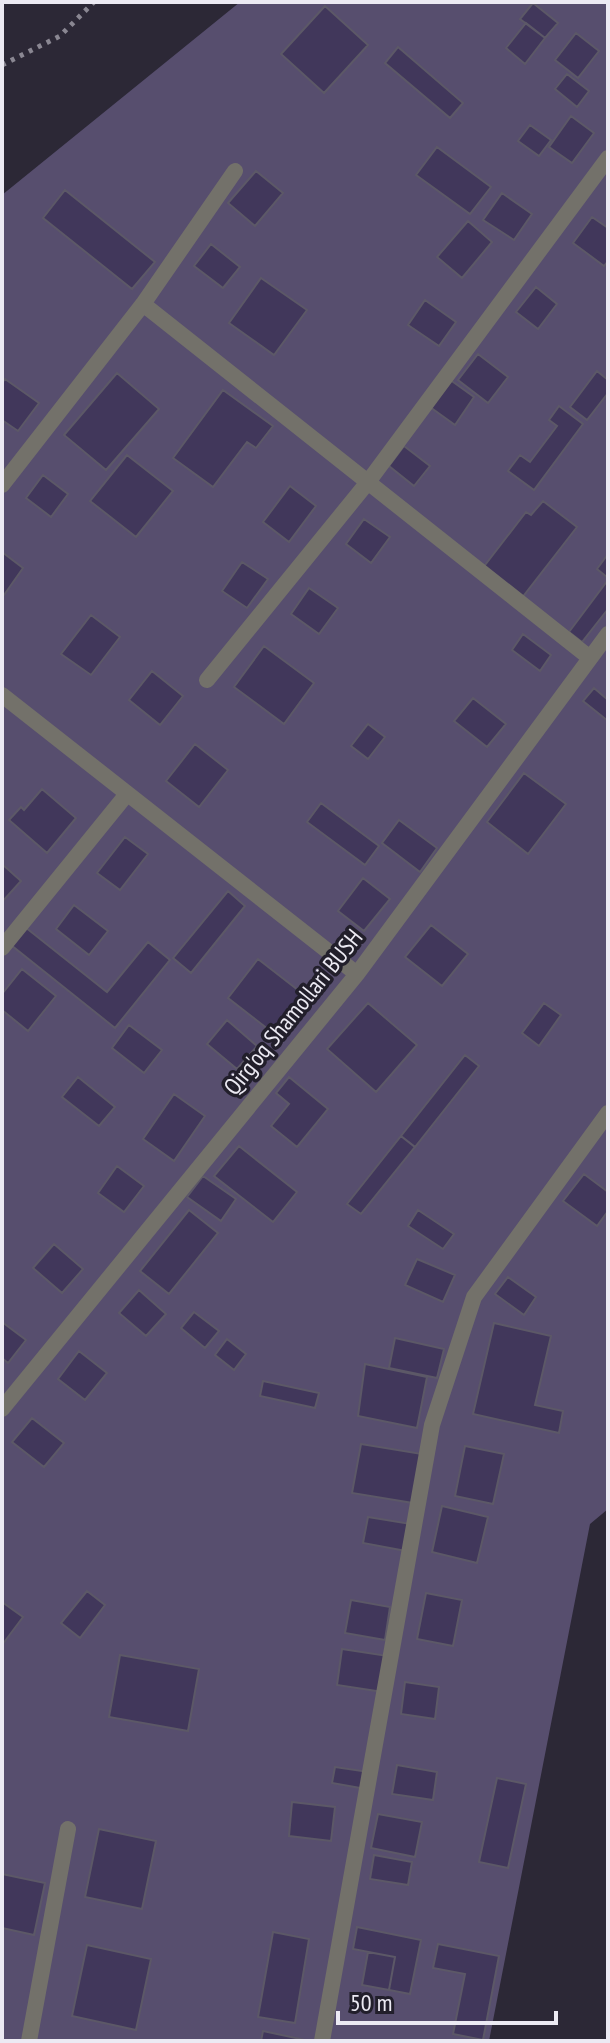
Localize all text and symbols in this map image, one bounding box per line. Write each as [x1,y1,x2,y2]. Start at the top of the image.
street label: Qirg'oq Shamollari BUSH [217,923,369,1101]
scale bar [338,1975,556,2025]
text: 50 m [350,1987,392,2018]

